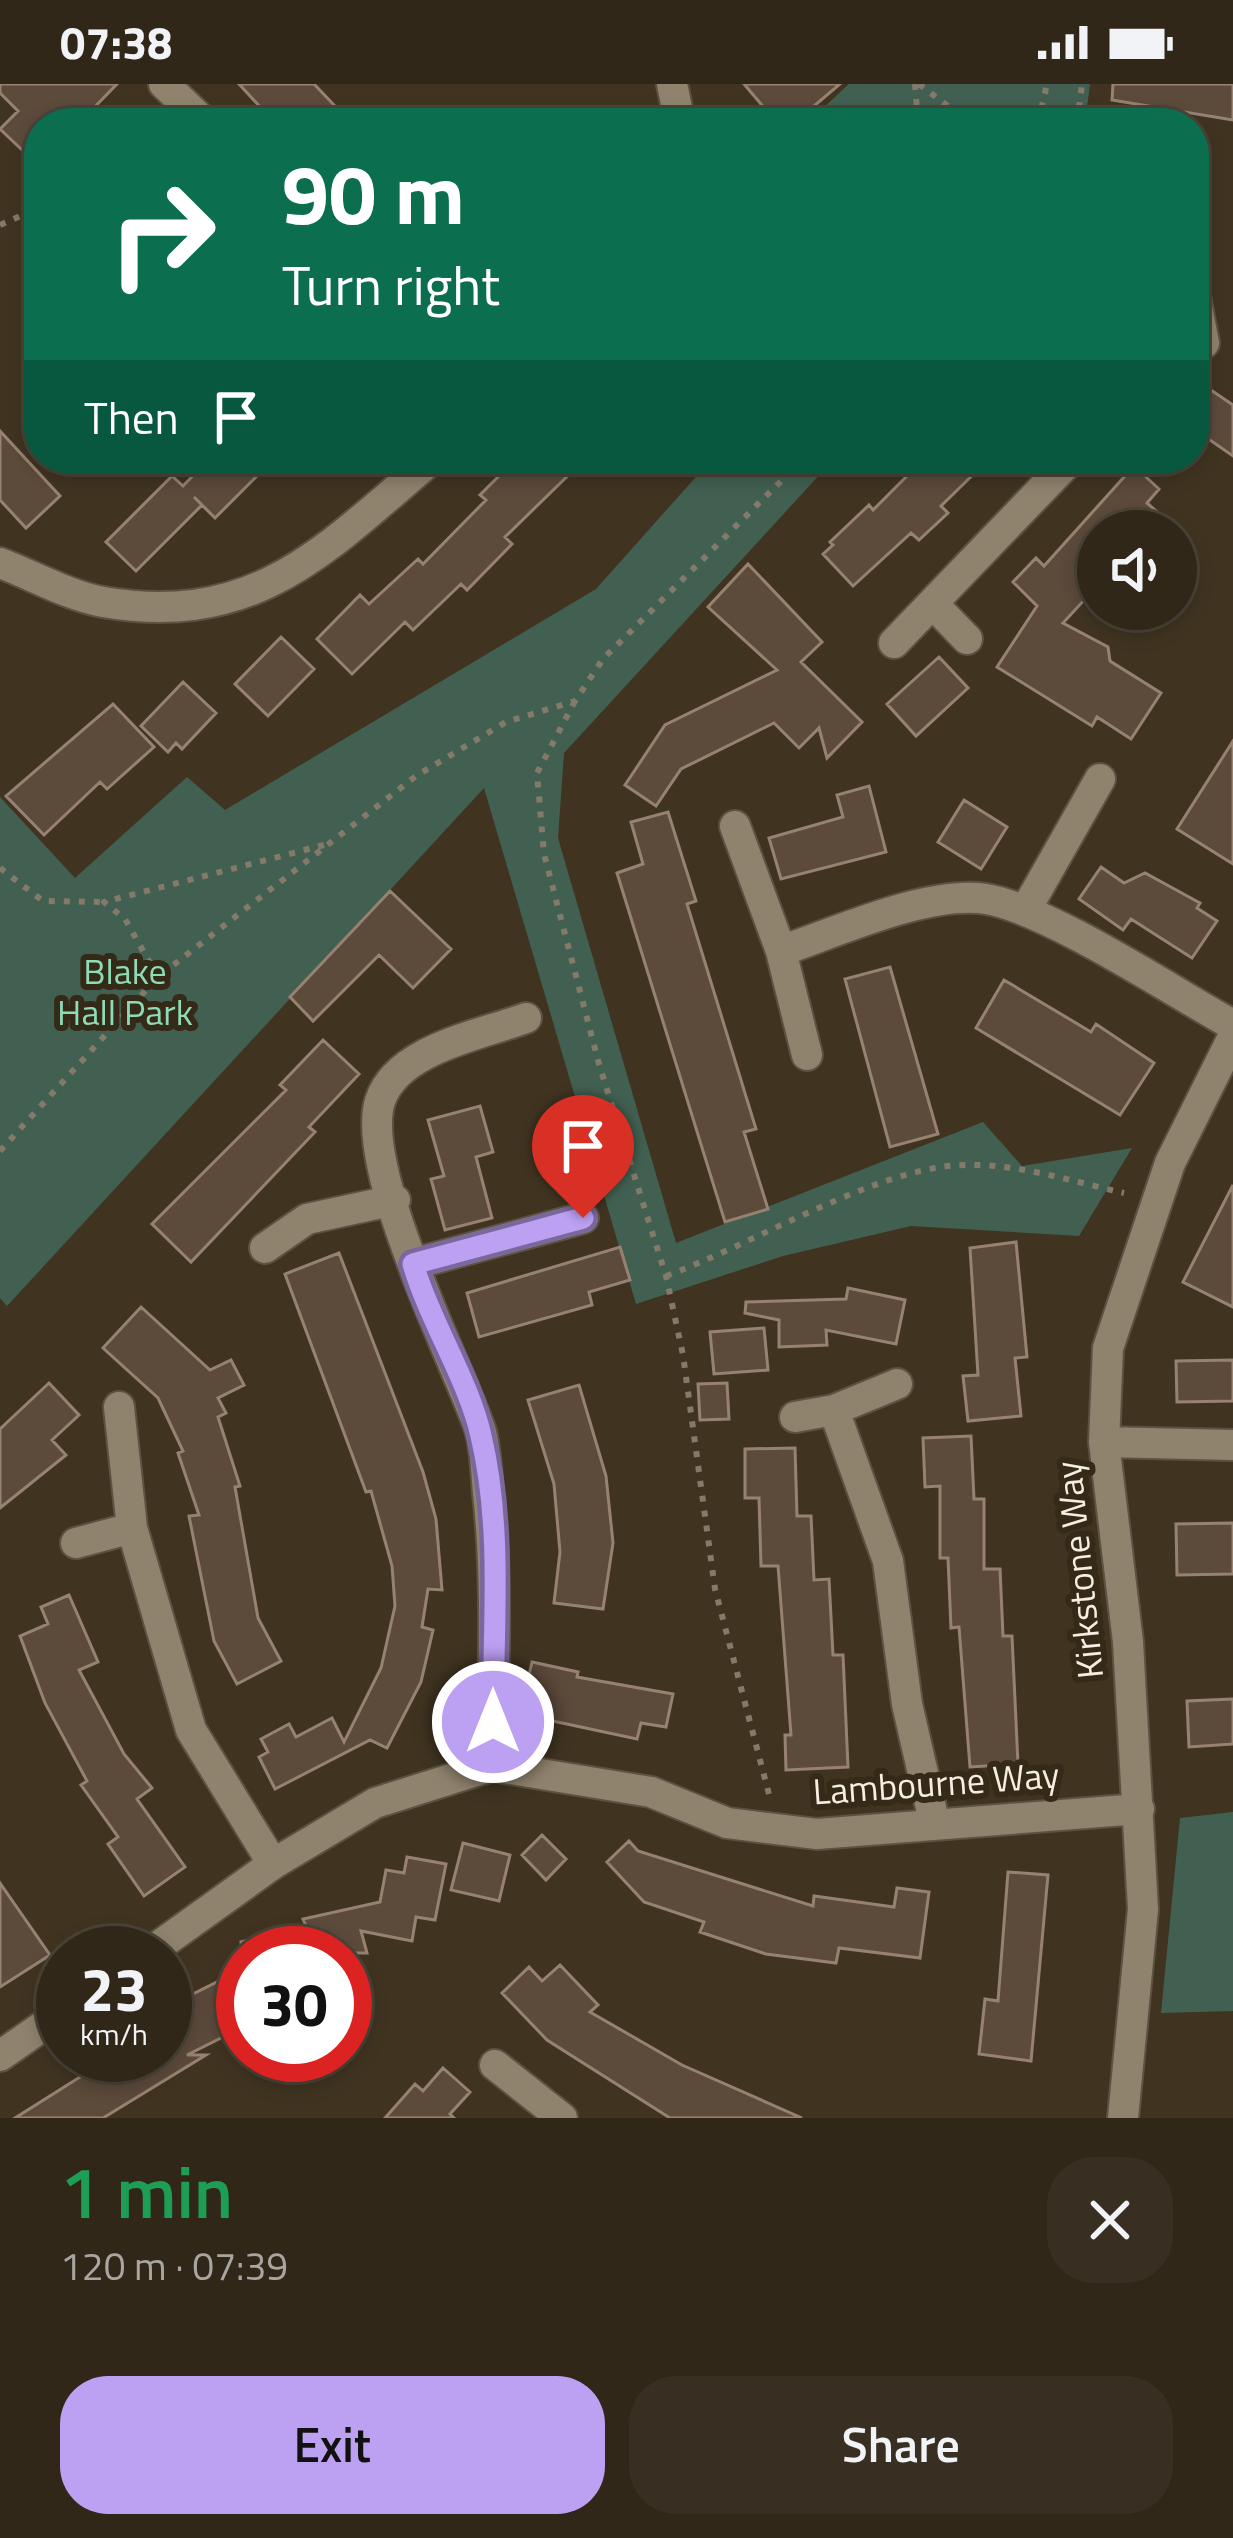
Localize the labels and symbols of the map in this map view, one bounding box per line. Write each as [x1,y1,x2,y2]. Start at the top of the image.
park label: Blake Hall Park [57,943,193,1039]
pin [532,1095,634,1218]
street label: Kirkstone Way [1040,1459,1117,1682]
position arrow [430,1659,556,1785]
street label: Lambourne Way [811,1746,1061,1819]
speed limit sign: 30 [216,1926,372,2082]

